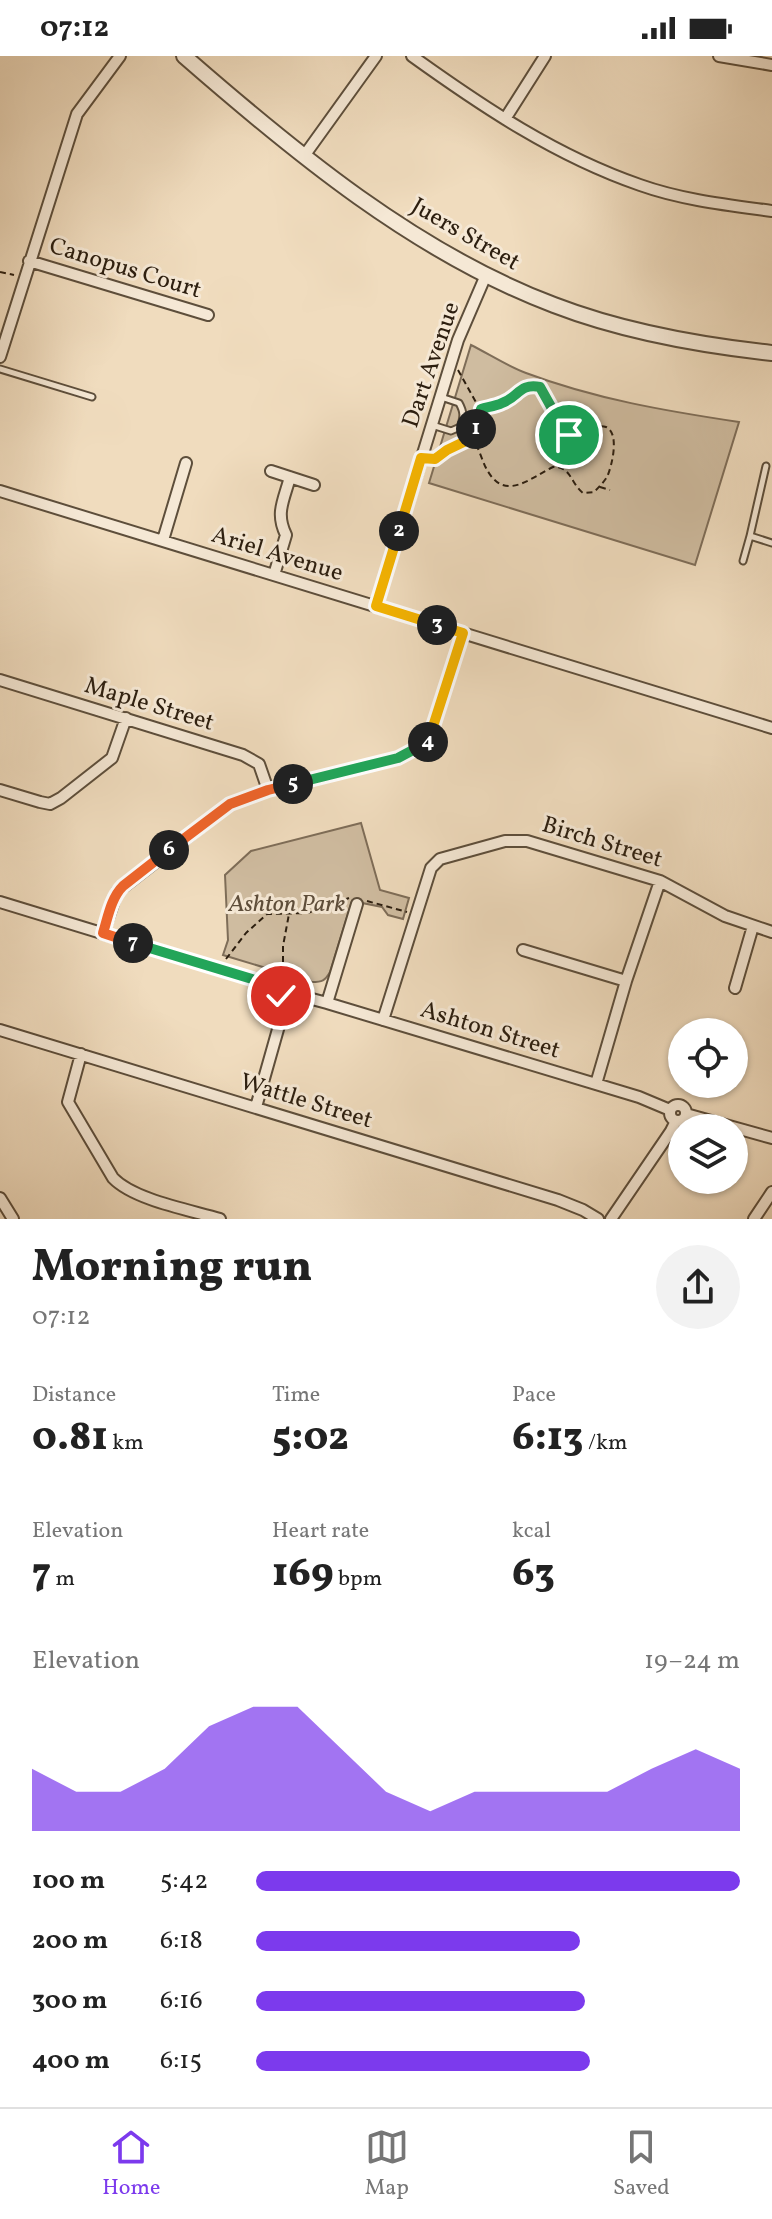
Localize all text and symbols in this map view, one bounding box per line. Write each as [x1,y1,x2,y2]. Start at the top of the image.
text: 07:12 [40,7,109,49]
street label: Juers Street [404,190,526,280]
street label: Canopus Court [45,230,205,308]
street label: Dart Avenue [395,297,469,433]
pin [535,401,603,469]
pin: 1 [456,409,496,449]
text: 1 [472,413,480,444]
icon: arrive [547,413,591,457]
pin: 2 [379,511,419,551]
text: 2 [393,515,405,546]
street label: Ariel Avenue [207,519,347,591]
pin: 3 [417,605,457,645]
text: 3 [431,609,443,640]
street label: Maple Street [80,669,218,741]
pin: 4 [408,722,448,762]
text: 4 [421,726,435,757]
pin: 5 [273,764,313,804]
text: 5 [288,768,298,799]
street label: Birch Street [538,809,666,877]
pin: 6 [149,830,189,870]
text: 6 [163,834,175,865]
park label: Ashton Park [228,888,345,922]
pin: 7 [113,923,153,963]
text: 7 [128,927,138,958]
pin [247,962,315,1030]
icon: check [259,974,303,1018]
street label: Ashton Street [416,994,564,1068]
map controls [668,1018,748,1194]
button: locate [668,1018,748,1098]
street label: Wattle Street [236,1066,376,1138]
button: layers [668,1114,748,1194]
text: Morning run [32,1238,312,1299]
button: share [656,1245,740,1329]
text: 07:12 [32,1299,90,1335]
text: Distance [32,1380,116,1411]
text: Time [272,1380,320,1411]
text: Pace [512,1380,556,1411]
text: 0.81 [32,1411,108,1467]
text: 5:02 [272,1411,349,1467]
text: 6:13 [512,1411,583,1467]
text: km [108,1428,144,1459]
text: /km [583,1428,627,1459]
text: Elevation [32,1516,123,1547]
text: Heart rate [272,1516,369,1547]
text: kcal [512,1516,551,1547]
text: 7 [32,1547,51,1603]
text: 169 [272,1547,334,1603]
text: 63 [512,1547,555,1603]
text: m [51,1564,75,1595]
text: bpm [334,1564,382,1595]
text: Elevation [32,1643,140,1679]
text: 19–24 m [644,1643,740,1679]
text: 100 m [32,1863,105,1899]
text: 5:42 [160,1863,208,1899]
text: 200 m [32,1923,108,1959]
text: 6:18 [160,1923,203,1959]
text: 300 m [32,1983,108,2019]
text: 6:16 [160,1983,203,2019]
text: 400 m [32,2043,110,2079]
text: 6:15 [160,2043,202,2079]
tab: Home [102,2125,160,2204]
tab: Map [365,2125,409,2204]
tab: Saved [613,2125,670,2204]

